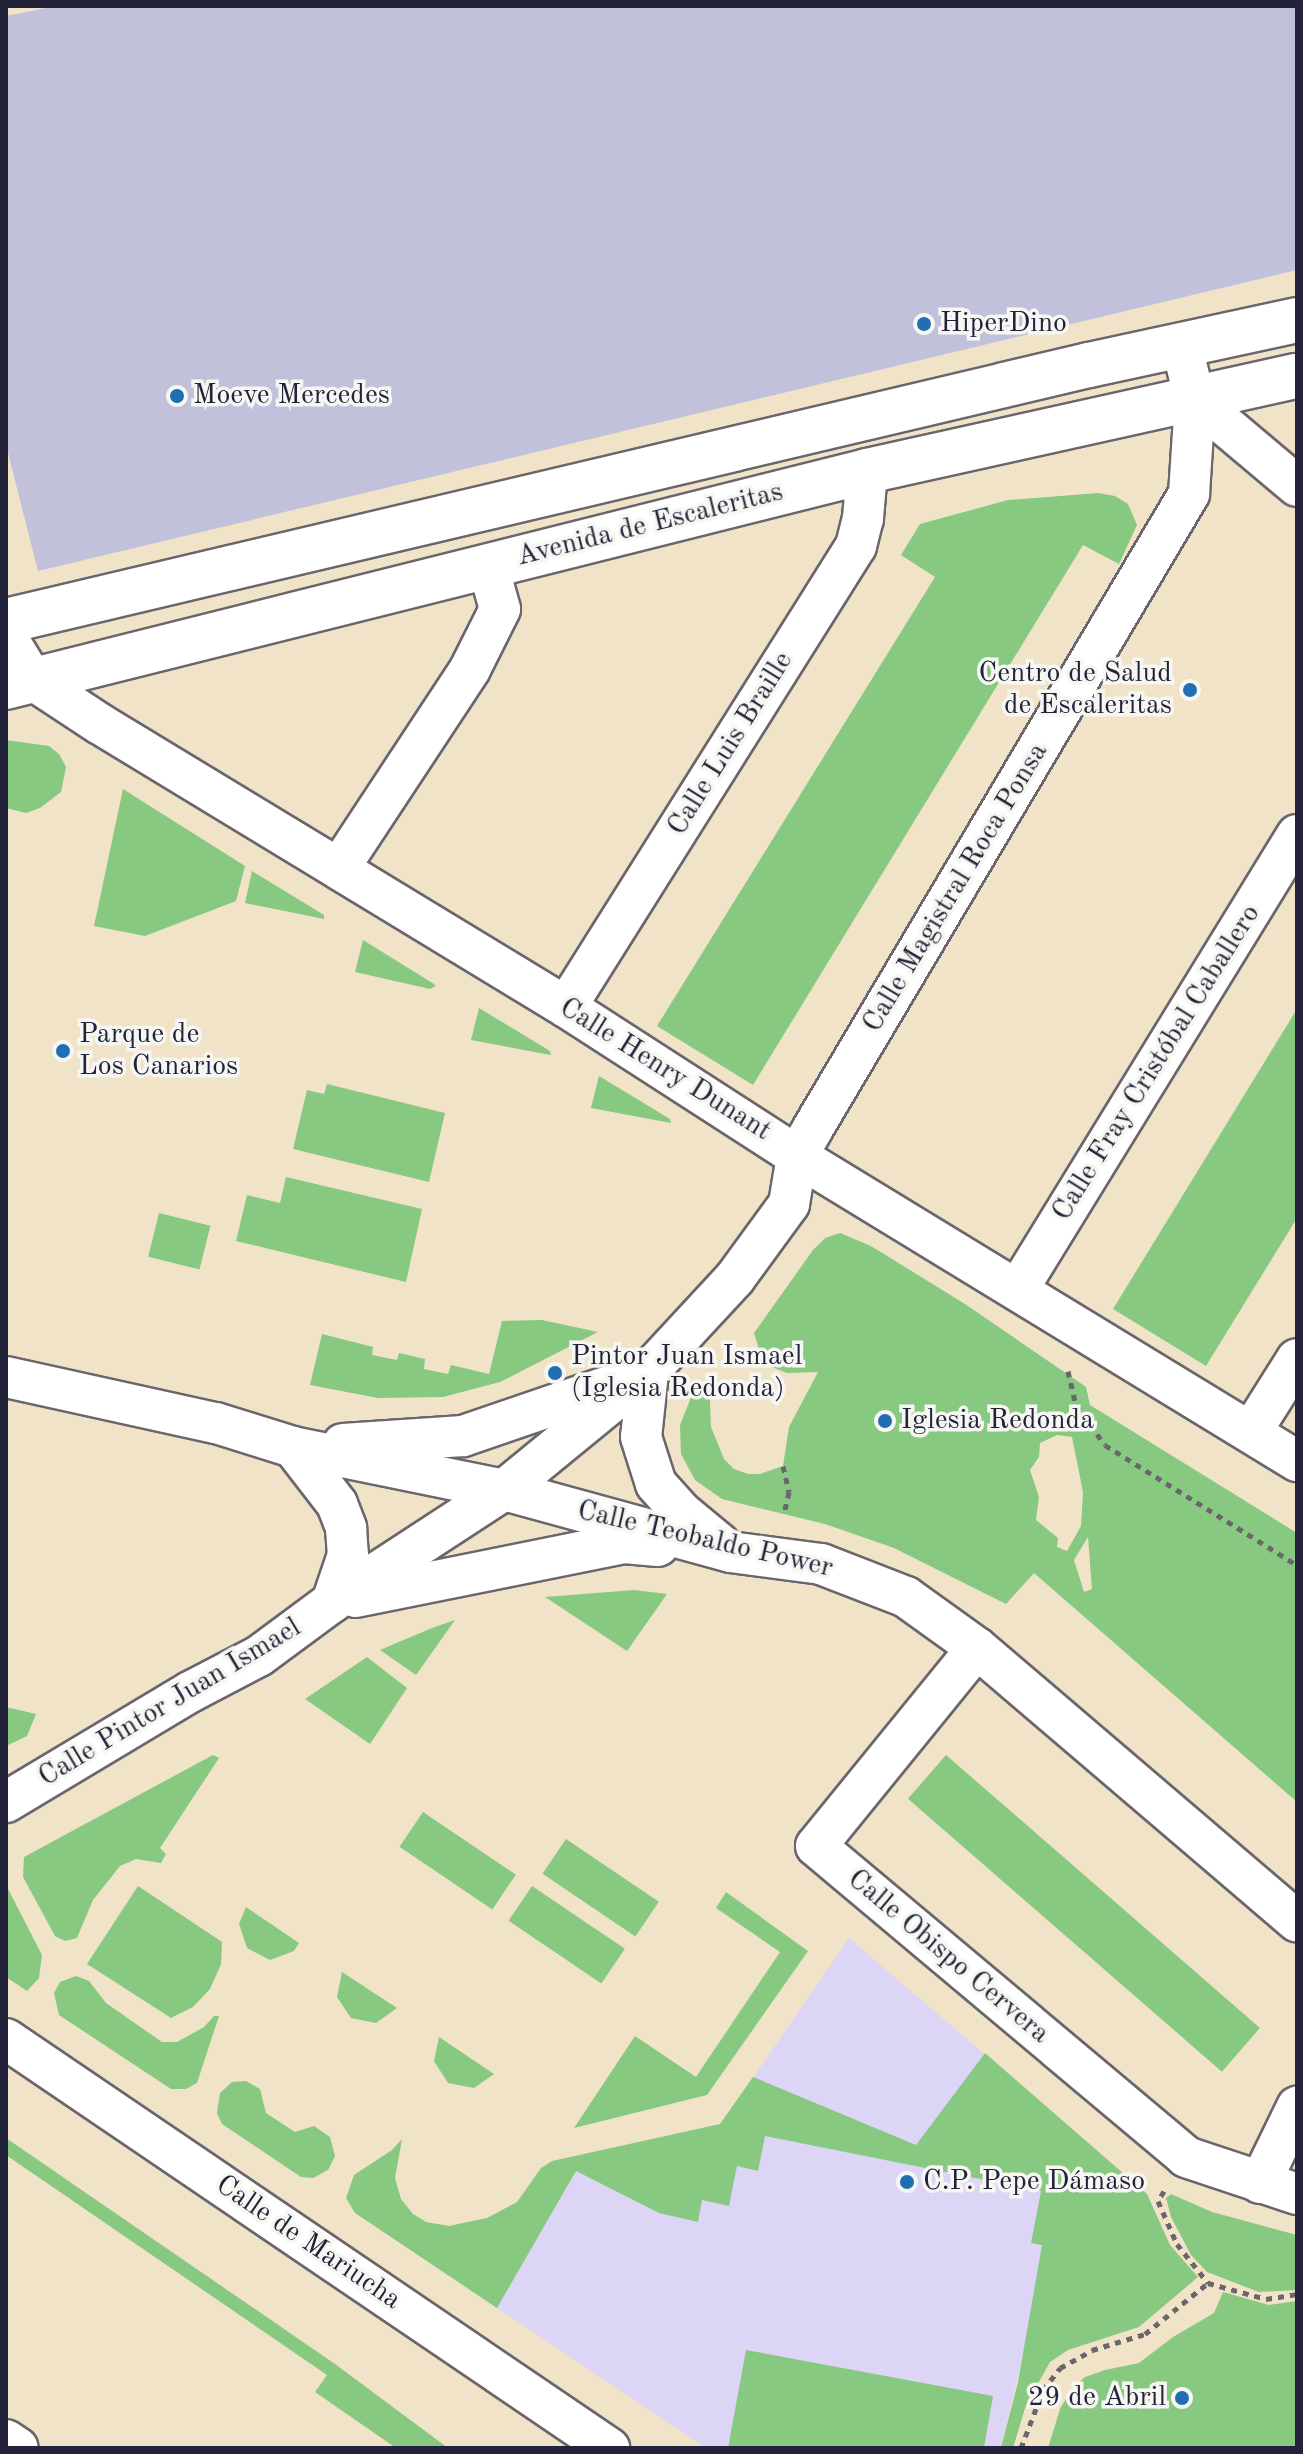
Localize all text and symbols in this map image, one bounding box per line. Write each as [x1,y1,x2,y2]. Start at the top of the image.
place label: HiperDino [940,307,1067,341]
marker: HiperDino [915,315,933,333]
place label: Moeve Mercedes [193,379,390,413]
marker: Moeve Mercedes [168,387,186,405]
street label: Avenida de Escaleritas [513,476,787,574]
street label: Calle Luis Braille [661,646,801,842]
place label: Centro de Salud de Escaleritas [979,657,1172,723]
marker: Centro de Salud de Escaleritas [1179,679,1201,701]
street label: Calle Magistral Roca Ponsa [856,737,1056,1039]
street label: Calle Fray Cristóbal Caballero [1046,899,1268,1227]
street label: Calle Henry Dunant [553,991,777,1149]
place label: Parque de Los Canarios [79,1018,238,1084]
marker: Parque de Los Canarios [54,1042,72,1060]
place label: Pintor Juan Ismael (Iglesia Redonda) [571,1340,802,1406]
marker: Pintor Juan Ismael (Iglesia Redonda) [546,1364,564,1382]
place label: Iglesia Redonda [901,1404,1094,1438]
marker: Iglesia Redonda [876,1412,894,1430]
street label: Calle Teobaldo Power [574,1494,836,1586]
street label: Calle Pintor Juan Ismael [33,1611,307,1795]
street label: Calle Obispo Cervera [840,1863,1056,2051]
place label: C.P. Pepe Dámaso [923,2165,1145,2199]
street label: Calle de Mariucha [209,2169,407,2317]
marker: C.P. Pepe Dámaso [898,2173,916,2191]
place label: 29 de Abril [1028,2381,1166,2415]
marker: 29 de Abril [1173,2389,1191,2407]

